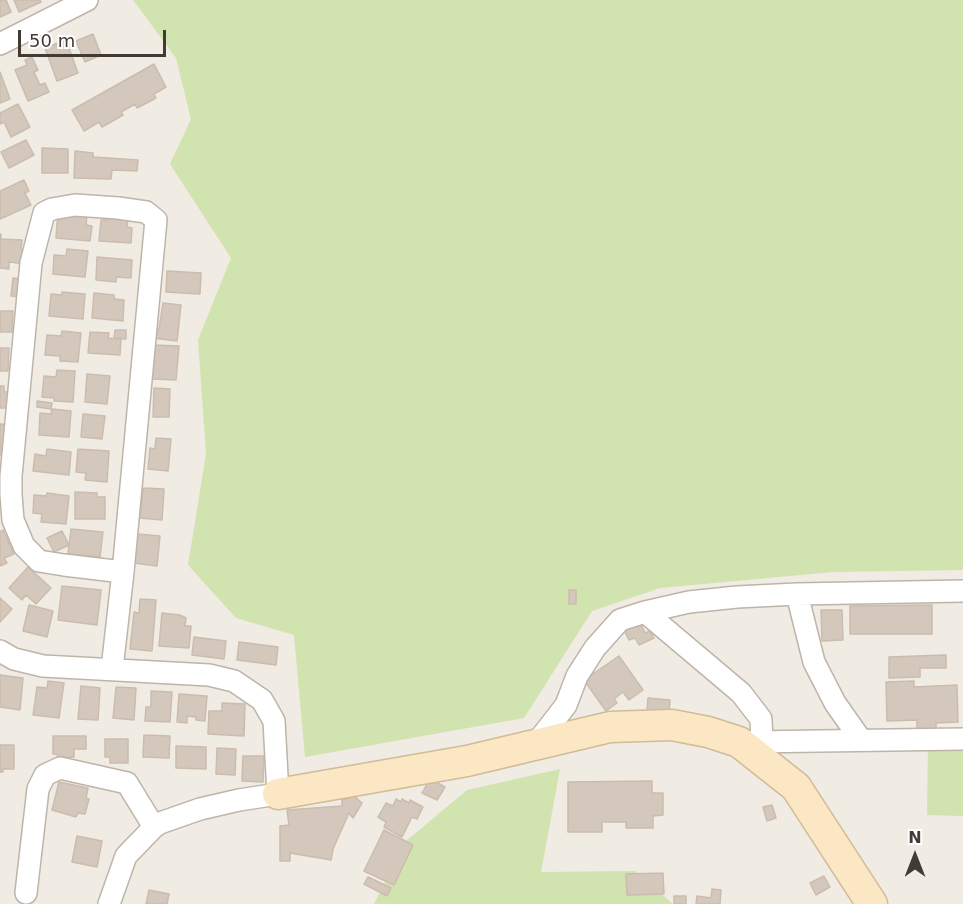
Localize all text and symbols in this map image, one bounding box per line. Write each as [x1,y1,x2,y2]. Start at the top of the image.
scale bar [21,18,170,56]
text: 50 m [29,30,75,51]
north arrow [885,826,945,886]
text: N [908,828,922,847]

